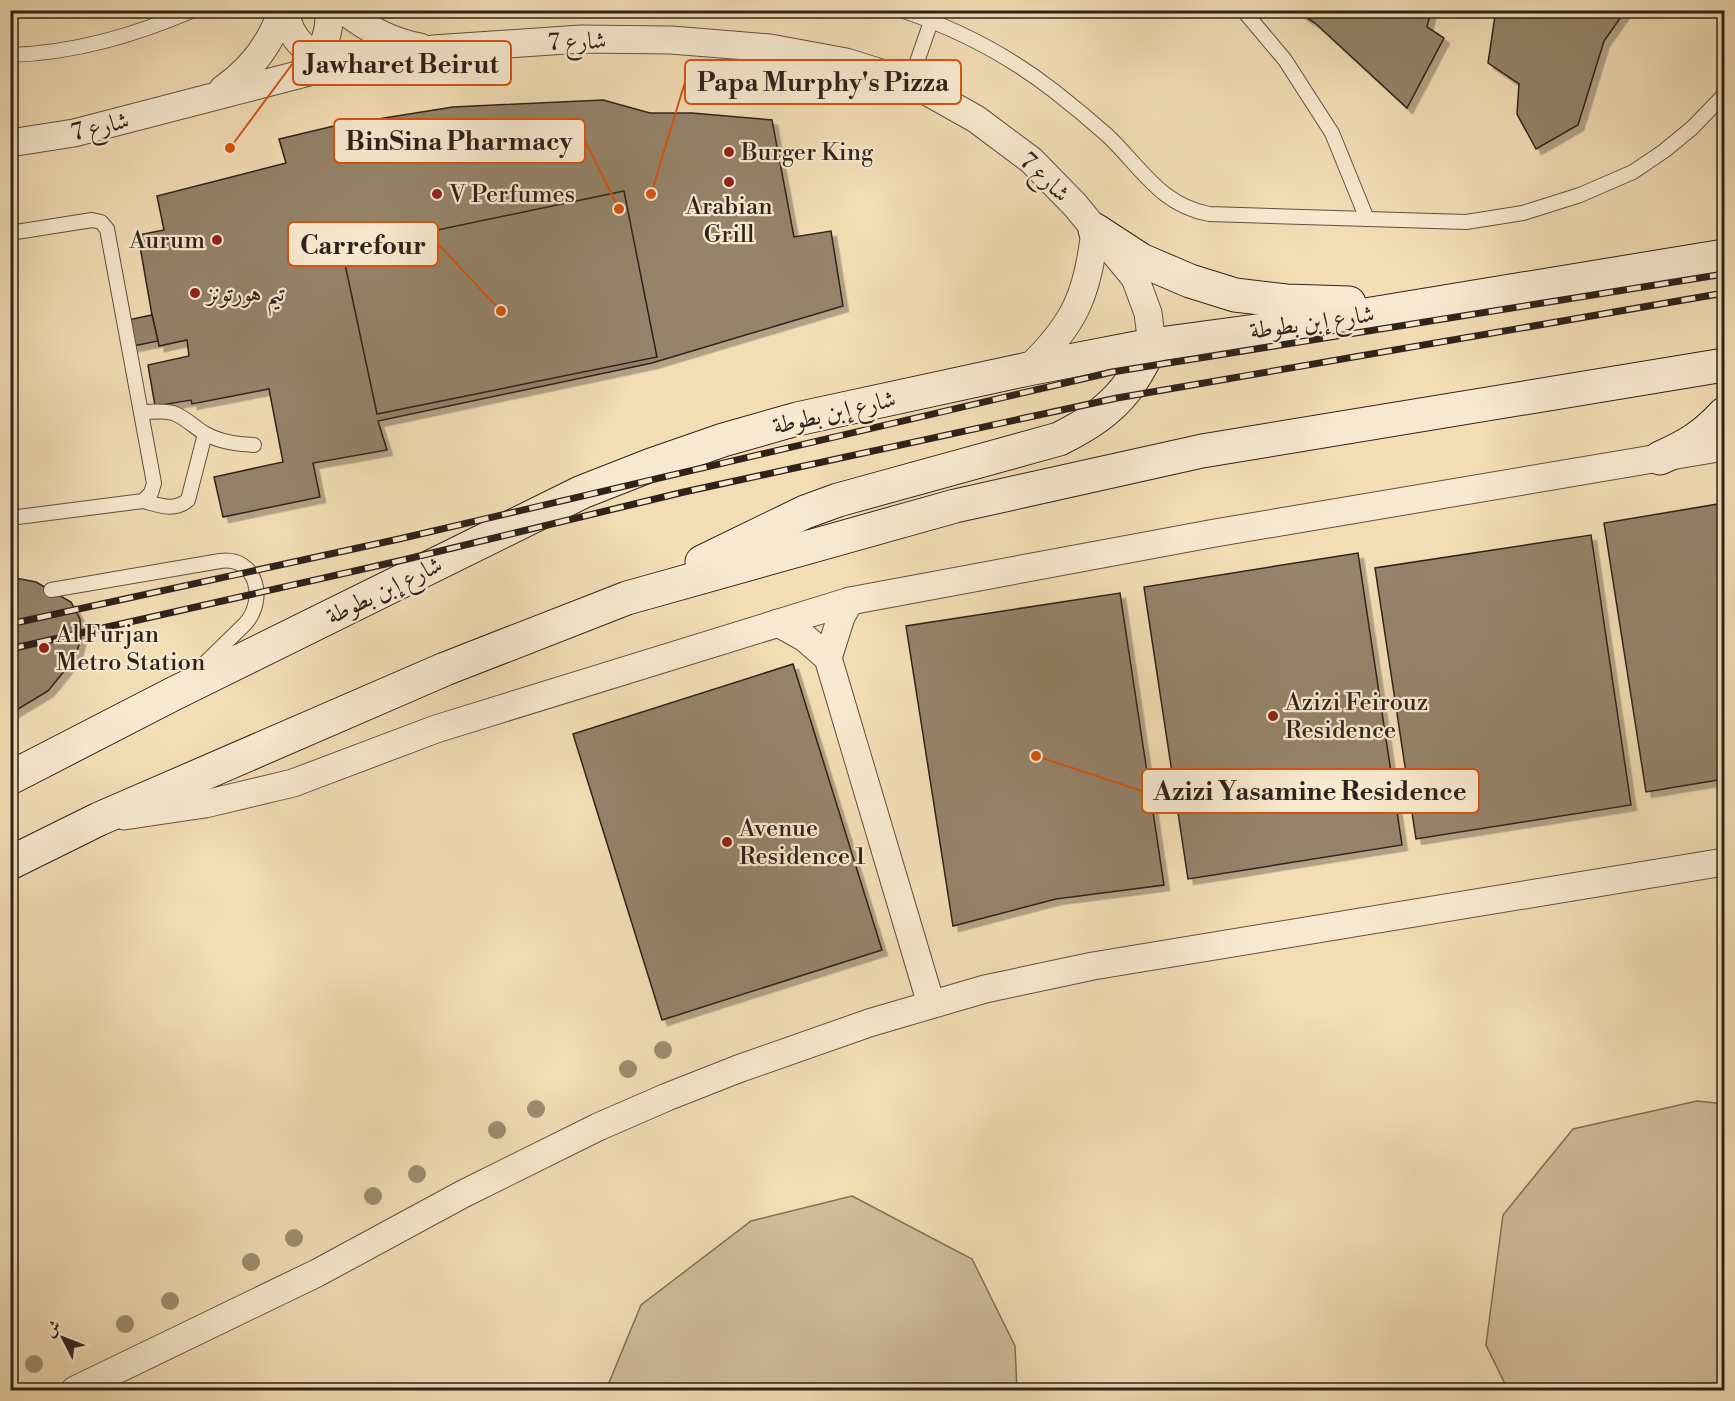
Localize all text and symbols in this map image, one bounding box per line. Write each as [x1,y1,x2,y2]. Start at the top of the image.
street label: شارع 7 [547,26,607,62]
callout: Jawharet Beirut [293,41,511,85]
text: Jawharet Beirut [302,49,499,81]
callout: Papa Murphy's Pizza [685,60,961,104]
text: Papa Murphy's Pizza [697,67,950,99]
street label: شارع 7 [68,106,133,152]
callout: BinSina Pharmacy [334,119,585,163]
text: BinSina Pharmacy [345,126,574,158]
place label: Burger King [740,138,874,168]
marker: Burger King [722,145,736,159]
street label: شارع 7 [1010,147,1076,212]
marker: Arabian Grill [722,175,736,189]
place label: V Perfumes [448,180,575,210]
marker: V Perfumes [430,187,444,201]
place label: Arabian Grill [685,192,772,250]
callout: Carrefour [288,222,438,266]
place label: Aurum [128,226,205,256]
text: Carrefour [300,230,426,262]
marker: Aurum [210,233,224,247]
place label: تيم هورتونز [204,279,285,317]
marker: تيم هورتونز [188,286,202,300]
street label: شارع إبن بطوطة [1248,299,1377,351]
street label: شارع إبن بطوطة [770,384,900,446]
street label: شارع إبن بطوطة [321,550,449,635]
place label: Al Furjan Metro Station [55,620,205,678]
marker: Al Furjan Metro Station [37,641,51,655]
place label: Azizi Feirouz Residence [1284,688,1428,746]
marker: Azizi Feirouz Residence [1266,709,1280,723]
callout: Azizi Yasamine Residence [1142,769,1479,813]
text: Azizi Yasamine Residence [1152,776,1467,808]
place label: Avenue Residence 1 [738,814,866,872]
marker: Avenue Residence 1 [720,835,734,849]
north arrow [33,1308,93,1368]
text: ش [40,1316,65,1341]

